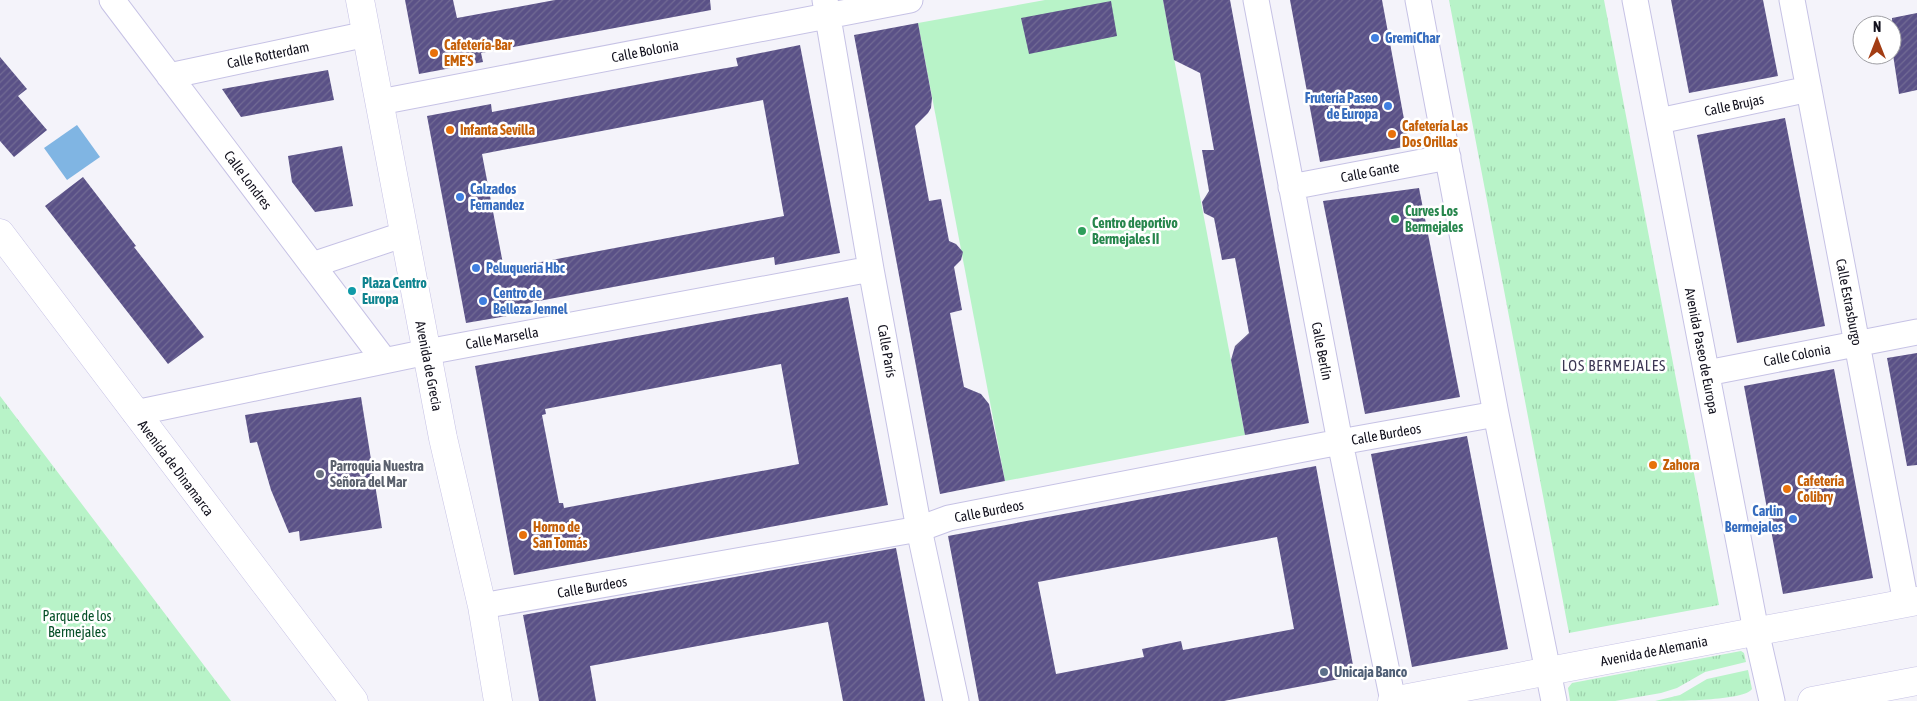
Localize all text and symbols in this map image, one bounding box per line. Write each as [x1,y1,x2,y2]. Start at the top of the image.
north arrow [1852,15,1902,65]
text: N [1873,19,1881,35]
place label: GremiChar [1385,30,1441,46]
marker: GremiChar [1369,32,1381,44]
place label: Cafetería-Bar EME'S [444,37,513,69]
street label: Calle Bolonia [610,37,680,65]
street label: Calle Rotterdam [225,38,311,72]
marker: Cafetería-Bar EME'S [428,47,440,59]
place label: Frutería Paseo de Europa [1305,90,1378,122]
street label: Calle Brujas [1703,91,1765,119]
marker: Frutería Paseo de Europa [1382,100,1394,112]
place label: Cafetería Las Dos Orillas [1402,118,1468,150]
place label: Infanta Sevilla [460,122,535,138]
marker: Infanta Sevilla [444,124,456,136]
marker: Cafetería Las Dos Orillas [1386,128,1398,140]
street label: Calle Londres [221,148,275,212]
street label: Calle Gante [1339,158,1401,186]
place label: Calzados Fernandez [470,181,524,213]
marker: Calzados Fernandez [454,191,466,203]
place label: Curves Los Bermejales [1405,203,1463,235]
marker: Curves Los Bermejales [1389,213,1401,225]
place label: Centro deportivo Bermejales II [1092,215,1178,247]
marker: Centro deportivo Bermejales II [1076,225,1088,237]
street label: Calle Estrasburgo [1833,257,1865,347]
place label: Peluqueria Hbc [486,260,566,276]
marker: Peluqueria Hbc [470,262,482,274]
place label: Plaza Centro Europa [362,275,427,307]
marker: Plaza Centro Europa [346,285,358,297]
place label: Centro de Belleza Jennel [493,285,568,317]
street label: Avenida Paseo de Europa [1682,287,1722,415]
marker: Centro de Belleza Jennel [477,295,489,307]
street label: Avenida de Grecia [412,320,446,412]
street label: Calle Berlín [1308,320,1336,382]
street label: Calle París [874,323,900,379]
street label: Calle Marsella [464,324,540,352]
street label: Calle Colonia [1762,341,1832,369]
district label: LOS BERMEJALES [1562,357,1666,374]
street label: Avenida de Dinamarca [135,417,217,519]
street label: Calle Burdeos [1350,420,1422,448]
place label: Zahora [1663,457,1700,473]
place label: Parroquia Nuestra Señora del Mar [330,458,424,490]
marker: Zahora [1647,459,1659,471]
marker: Parroquia Nuestra Señora del Mar [314,468,326,480]
place label: Cafetería Colibry [1797,473,1845,505]
marker: Cafetería Colibry [1781,483,1793,495]
street label: Calle Burdeos [953,496,1025,526]
place label: Carlin Bermejales [1725,503,1783,535]
marker: Carlin Bermejales [1787,513,1799,525]
place label: Horno de San Tomás [533,519,588,551]
marker: Horno de San Tomás [517,529,529,541]
street label: Calle Burdeos [556,573,628,601]
park label: Parque de los Bermejales [43,608,111,640]
street label: Avenida de Alemania [1599,633,1709,669]
place label: Unicaja Banco [1334,664,1408,680]
marker: Unicaja Banco [1318,666,1330,678]

